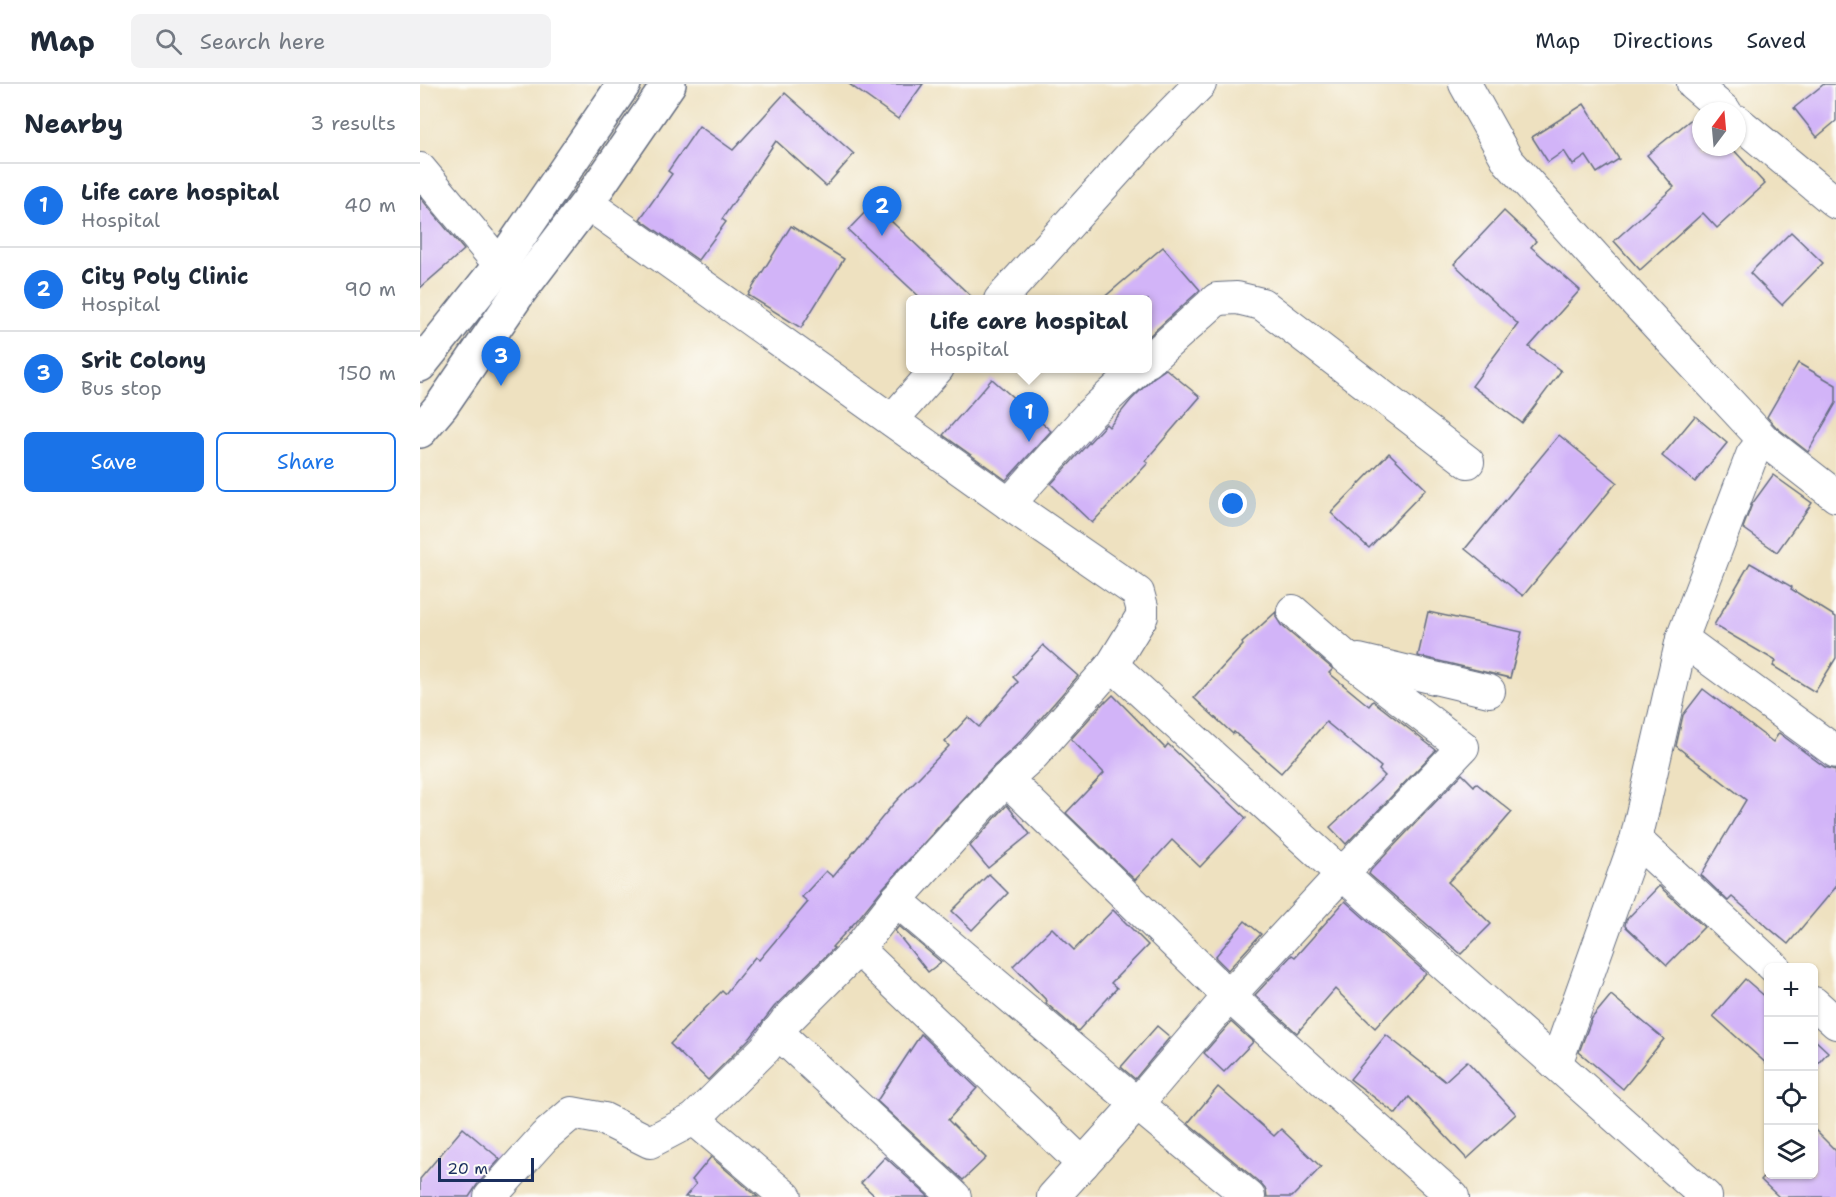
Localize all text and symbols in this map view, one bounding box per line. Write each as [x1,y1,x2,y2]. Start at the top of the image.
search box [131,14,551,68]
text: Map [30,22,95,60]
icon: search [152,25,185,58]
text: Search here [200,27,325,56]
text: Map [1535,27,1580,55]
text: Directions [1613,27,1713,55]
text: Saved [1746,27,1806,55]
north arrow [1692,102,1746,156]
text: Nearby [24,106,123,141]
text: 3 results [310,110,396,136]
text: Life care hospital [81,178,279,207]
pin: 2 [862,186,902,236]
text: 1 [39,192,48,218]
text: 40 m [344,192,396,218]
text: Hospital [81,207,160,233]
text: City Poly Clinic [81,262,249,291]
text: 2 [37,276,51,302]
text: 90 m [344,276,396,302]
text: Hospital [81,291,160,317]
popup [906,295,1152,373]
text: Life care hospital [930,307,1128,336]
pin: 3 [482,336,520,386]
text: Hospital [930,336,1009,362]
text: Srit Colony [81,346,206,375]
text: 3 [37,360,51,386]
text: 150 m [338,360,396,386]
text: Bus stop [81,375,162,401]
pin: 1 [1010,392,1048,442]
button: Save [24,432,204,492]
button: Share [216,432,396,492]
your location [1218,489,1247,518]
map controls [1764,963,1818,1179]
button: + [1764,963,1818,1017]
button: − [1764,1017,1818,1071]
button: locate [1764,1071,1818,1125]
button: layers [1764,1125,1818,1179]
scale bar [438,1155,534,1182]
text: 20 m [447,1158,488,1179]

